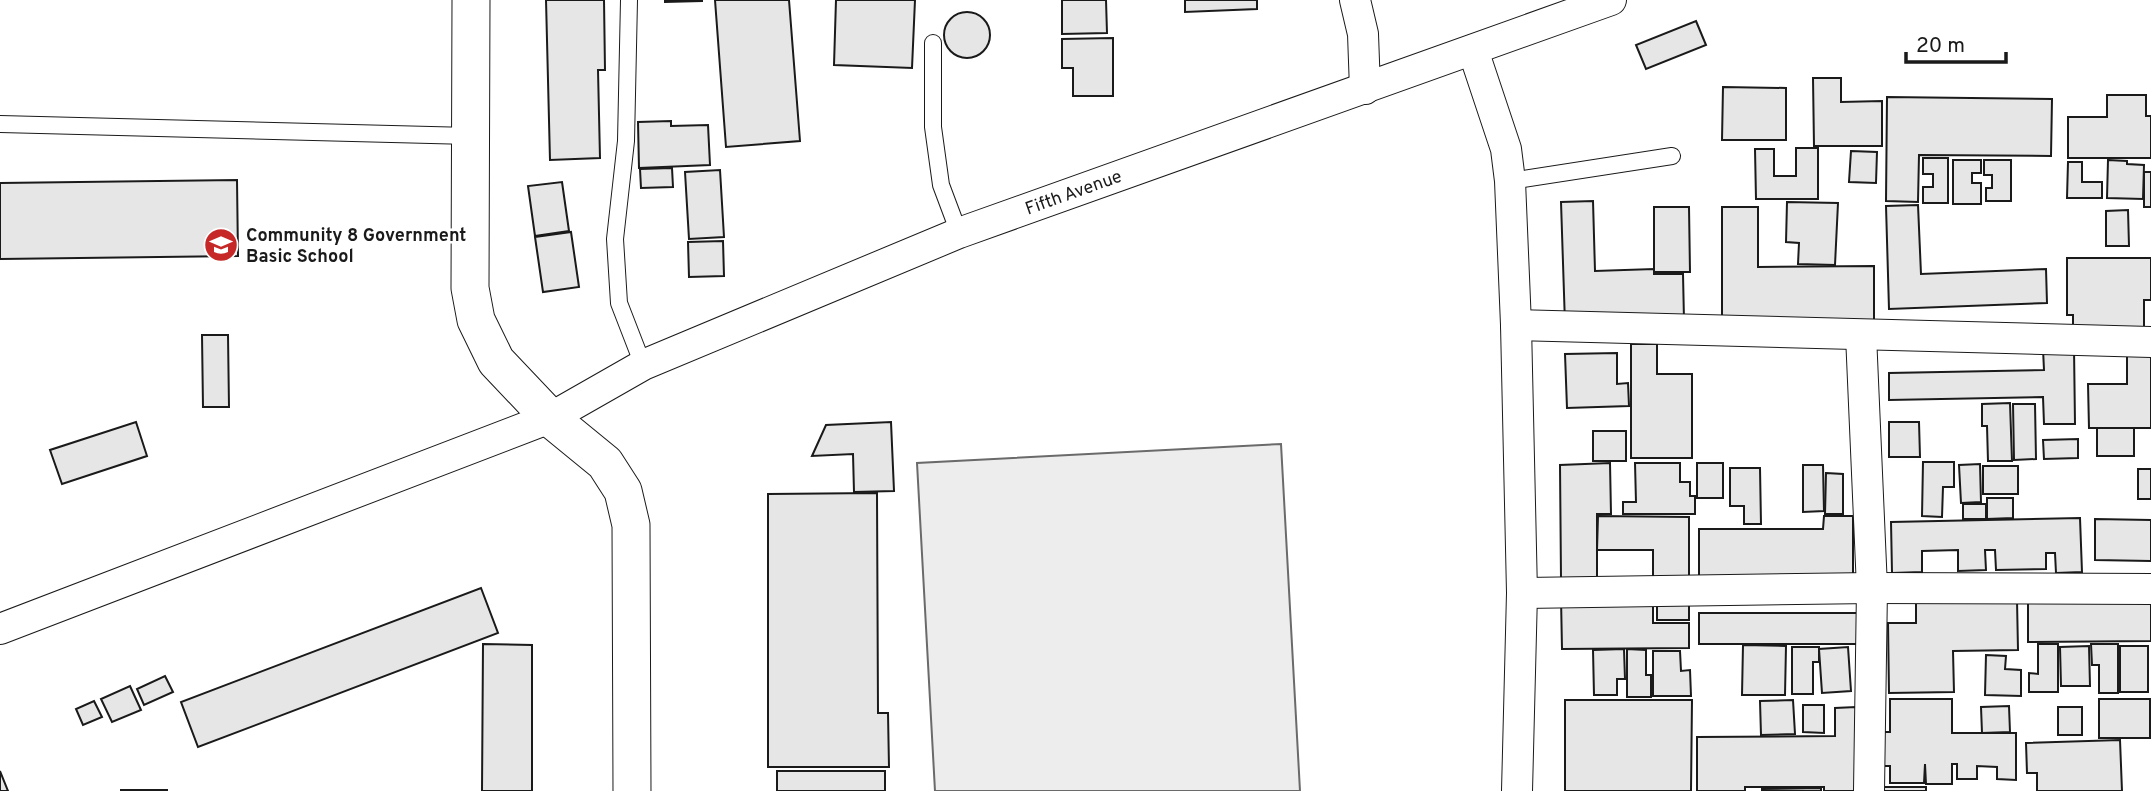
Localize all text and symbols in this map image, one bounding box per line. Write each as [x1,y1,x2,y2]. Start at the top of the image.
scale bar [1906,21,2006,65]
text: 20 m [1916,33,1965,60]
street label: Fifth Avenue [1022,166,1125,221]
place label: Community 8 Government Basic School [246,225,466,269]
school or university icon: Community 8 Government Basic School [202,226,240,264]

